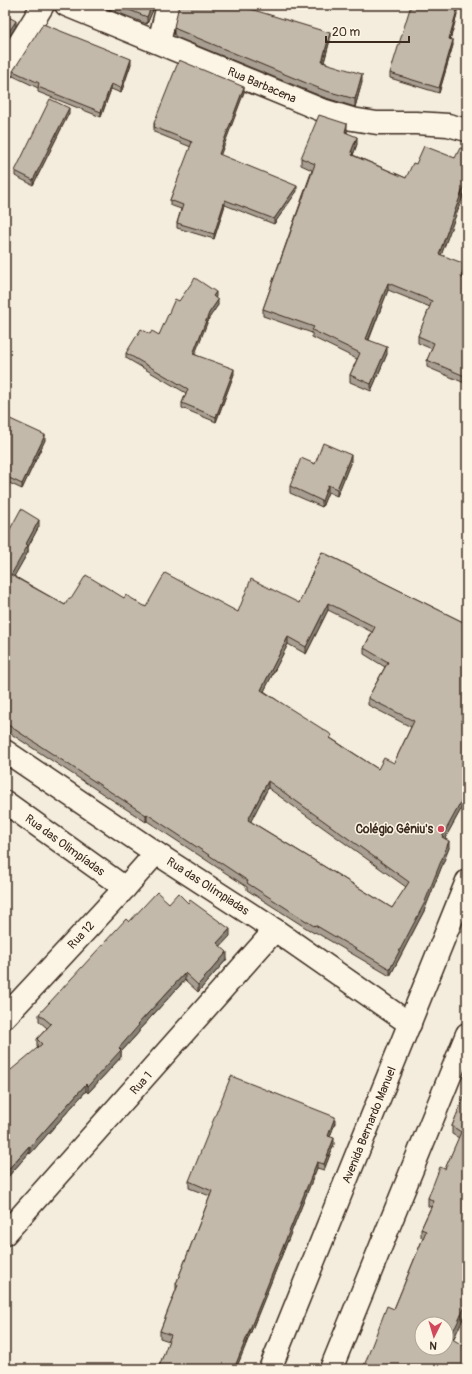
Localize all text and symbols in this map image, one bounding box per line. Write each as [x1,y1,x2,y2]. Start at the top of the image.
scale bar [326,18,409,44]
text: 20 m [332,25,361,40]
street label: Rua Barbacena [225,64,299,107]
street label: Rua das Olimpíadas [22,811,108,880]
place label: Colégio Gêniu's [356,822,434,837]
marker: Colégio Gêniu's [436,824,446,834]
street label: Rua das Olímpiadas [164,854,252,919]
street label: Rua 12 [65,918,98,952]
street label: Avenida Bernardo Manuel [339,1064,400,1186]
street label: Rua 1 [127,1069,156,1098]
north arrow [414,1316,454,1356]
text: N [428,1339,437,1352]

